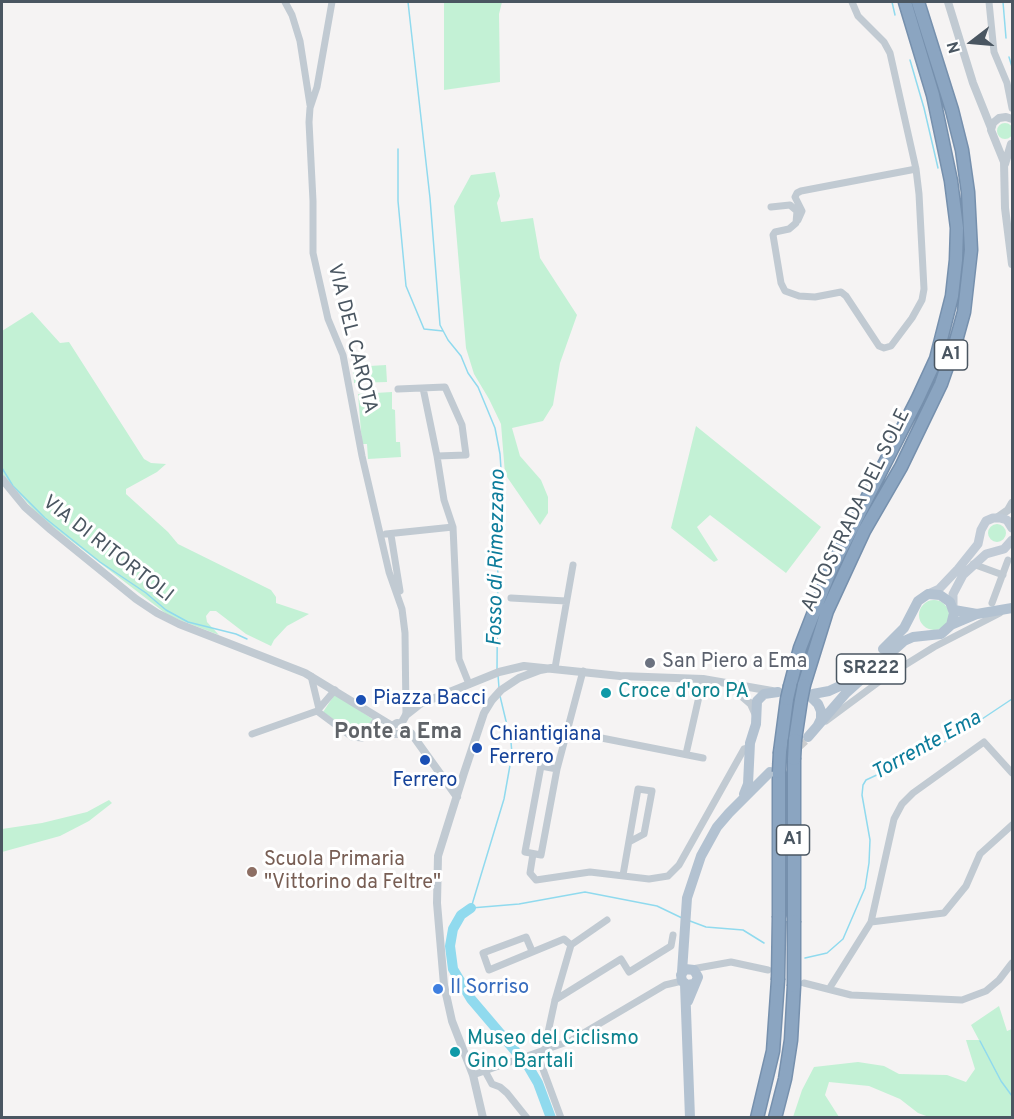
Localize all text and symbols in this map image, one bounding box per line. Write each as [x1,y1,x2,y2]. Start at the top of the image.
north arrow [942,12,1002,72]
text: N [943,39,966,55]
street label: VIA DEL CAROTA [321,262,381,416]
road number: A1 [934,340,968,370]
street label: AUTOSTRADA DEL SOLE [797,406,917,616]
water label: Fosso di Rimezzano [484,469,512,647]
street label: VIA DI RITORTOLI [37,491,177,609]
place label: San Piero a Ema [662,651,807,675]
road number: SR222 [836,654,906,684]
marker: San Piero a Ema [643,656,657,670]
place label: Croce d'oro PA [618,681,749,705]
marker: Croce d'oro PA [599,686,613,700]
place label: Piazza Bacci [373,688,486,712]
marker: Piazza Bacci [354,693,368,707]
water label: Torrente Ema [868,707,986,787]
district label: Ponte a Ema [334,721,462,747]
place label: Chiantigiana Ferrero [489,724,601,771]
marker: Chiantigiana Ferrero [470,741,484,755]
marker: Ferrero [418,753,432,767]
place label: Ferrero [393,770,457,794]
road number: A1 [776,825,810,855]
place label: Scuola Primaria "Vittorino da Feltre" [264,849,441,896]
marker: Scuola Primaria "Vittorino da Feltre" [245,865,259,879]
place label: Il Sorriso [450,977,529,1001]
marker: Il Sorriso [431,982,445,996]
place label: Museo del Ciclismo Gino Bartali [467,1028,639,1075]
marker: Museo del Ciclismo Gino Bartali [448,1045,462,1059]

